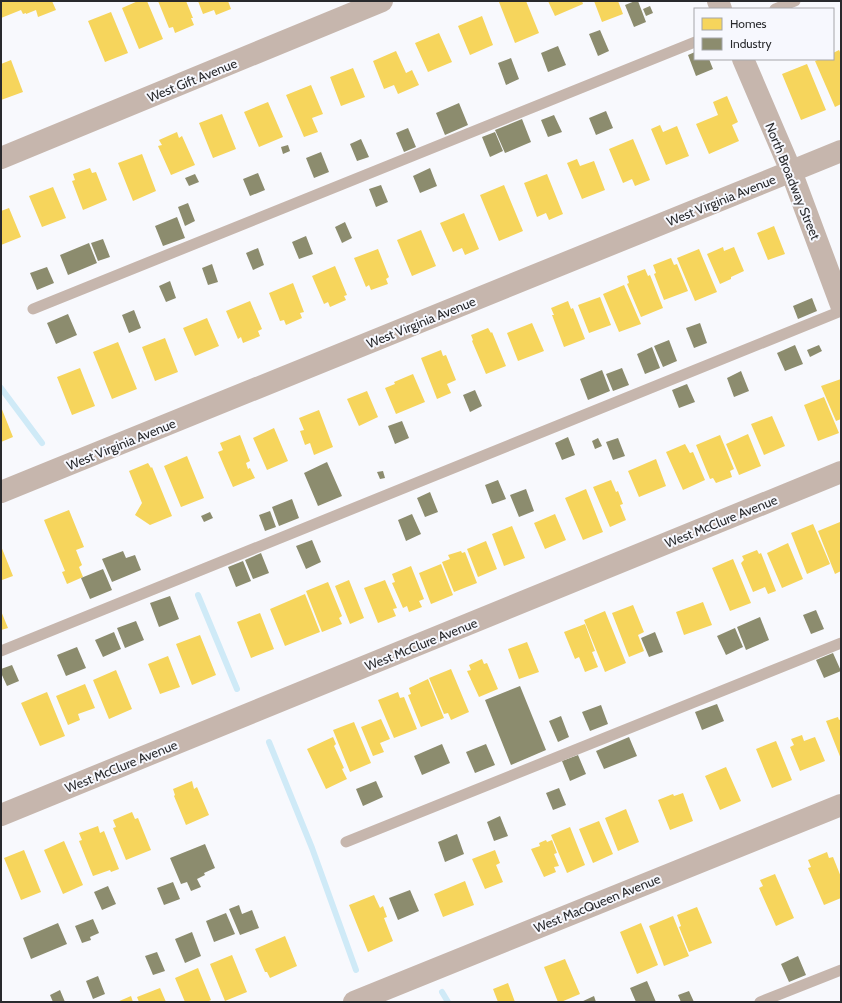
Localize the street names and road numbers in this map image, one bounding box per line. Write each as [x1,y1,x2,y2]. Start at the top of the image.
street label: West Gift Avenue [145,55,240,105]
street label: North Broadway Street [762,120,824,243]
street label: West Virginia Avenue [664,171,778,229]
street label: West Virginia Avenue [364,293,478,351]
street label: West Virginia Avenue [64,415,178,473]
street label: West McClure Avenue [662,491,780,551]
street label: West McClure Avenue [362,614,480,674]
street label: West McClure Avenue [62,736,180,796]
street label: West MacQueen Avenue [531,870,663,936]

